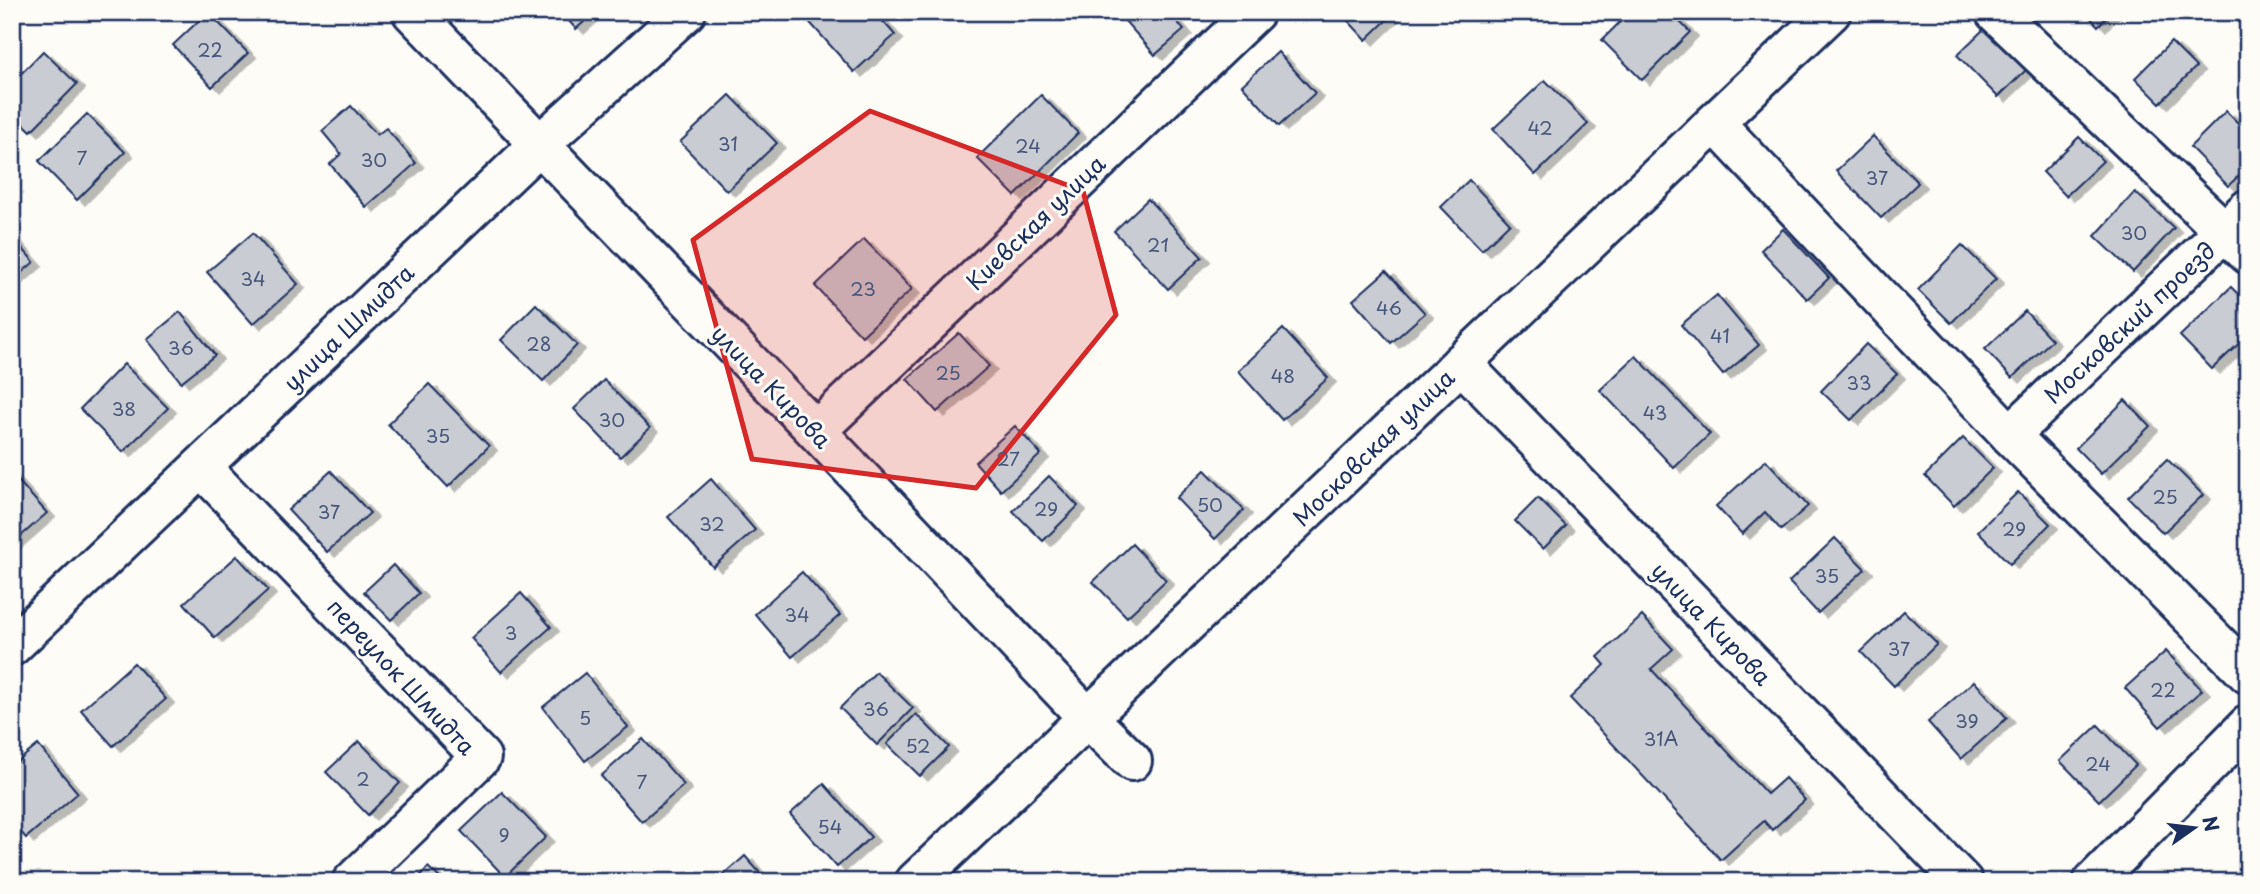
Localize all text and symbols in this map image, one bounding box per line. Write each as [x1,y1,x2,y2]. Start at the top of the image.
house number: 22 [197,35,223,63]
house number: 42 [1527,113,1553,141]
house number: 31 [718,129,738,157]
house number: 24 [1015,131,1041,159]
house number: 7 [77,143,88,171]
house number: 30 [361,145,387,173]
street label: Киевская улица [957,146,1113,298]
house number: 37 [1866,163,1888,191]
house number: 30 [2121,218,2147,246]
house number: 21 [1147,230,1169,258]
street label: Московский проезд [2035,233,2223,411]
street label: улица Шмидта [274,255,422,399]
house number: 34 [240,264,266,292]
house number: 23 [850,274,876,302]
house number: 46 [1376,293,1402,321]
street label: улица Кирова [704,316,841,456]
house number: 41 [1710,321,1730,349]
house number: 28 [526,329,552,357]
house number: 36 [168,333,194,361]
house number: 25 [935,358,961,386]
street label: Московская улица [1284,360,1462,534]
house number: 48 [1271,361,1295,389]
house number: 33 [1847,368,1871,396]
house number: 38 [112,394,136,422]
house number: 43 [1643,398,1667,426]
house number: 30 [599,405,625,433]
house number: 35 [426,421,450,449]
house number: 27 [996,444,1020,472]
house number: 25 [2152,482,2178,510]
house number: 50 [1197,490,1223,518]
house number: 29 [1034,494,1058,522]
house number: 37 [318,497,340,525]
house number: 32 [699,509,725,537]
house number: 29 [2002,514,2026,542]
street label: улица Кирова [1644,553,1781,693]
house number: 35 [1815,561,1839,589]
street label: переулок Шмидта [320,590,484,762]
house number: 34 [784,600,810,628]
house number: 3 [505,618,517,646]
house number: 37 [1888,634,1910,662]
house number: 22 [2150,675,2176,703]
house number: 36 [863,694,889,722]
house number: 5 [579,703,591,731]
house number: 39 [1955,706,1979,734]
house number: 31А [1644,724,1678,752]
house number: 52 [905,731,931,759]
house number: 24 [2085,749,2111,777]
house number: 2 [356,764,370,792]
house number: 7 [637,767,648,795]
north arrow [2158,792,2228,862]
house number: 54 [818,812,842,840]
text: N [2196,813,2227,834]
house number: 9 [498,820,510,848]

